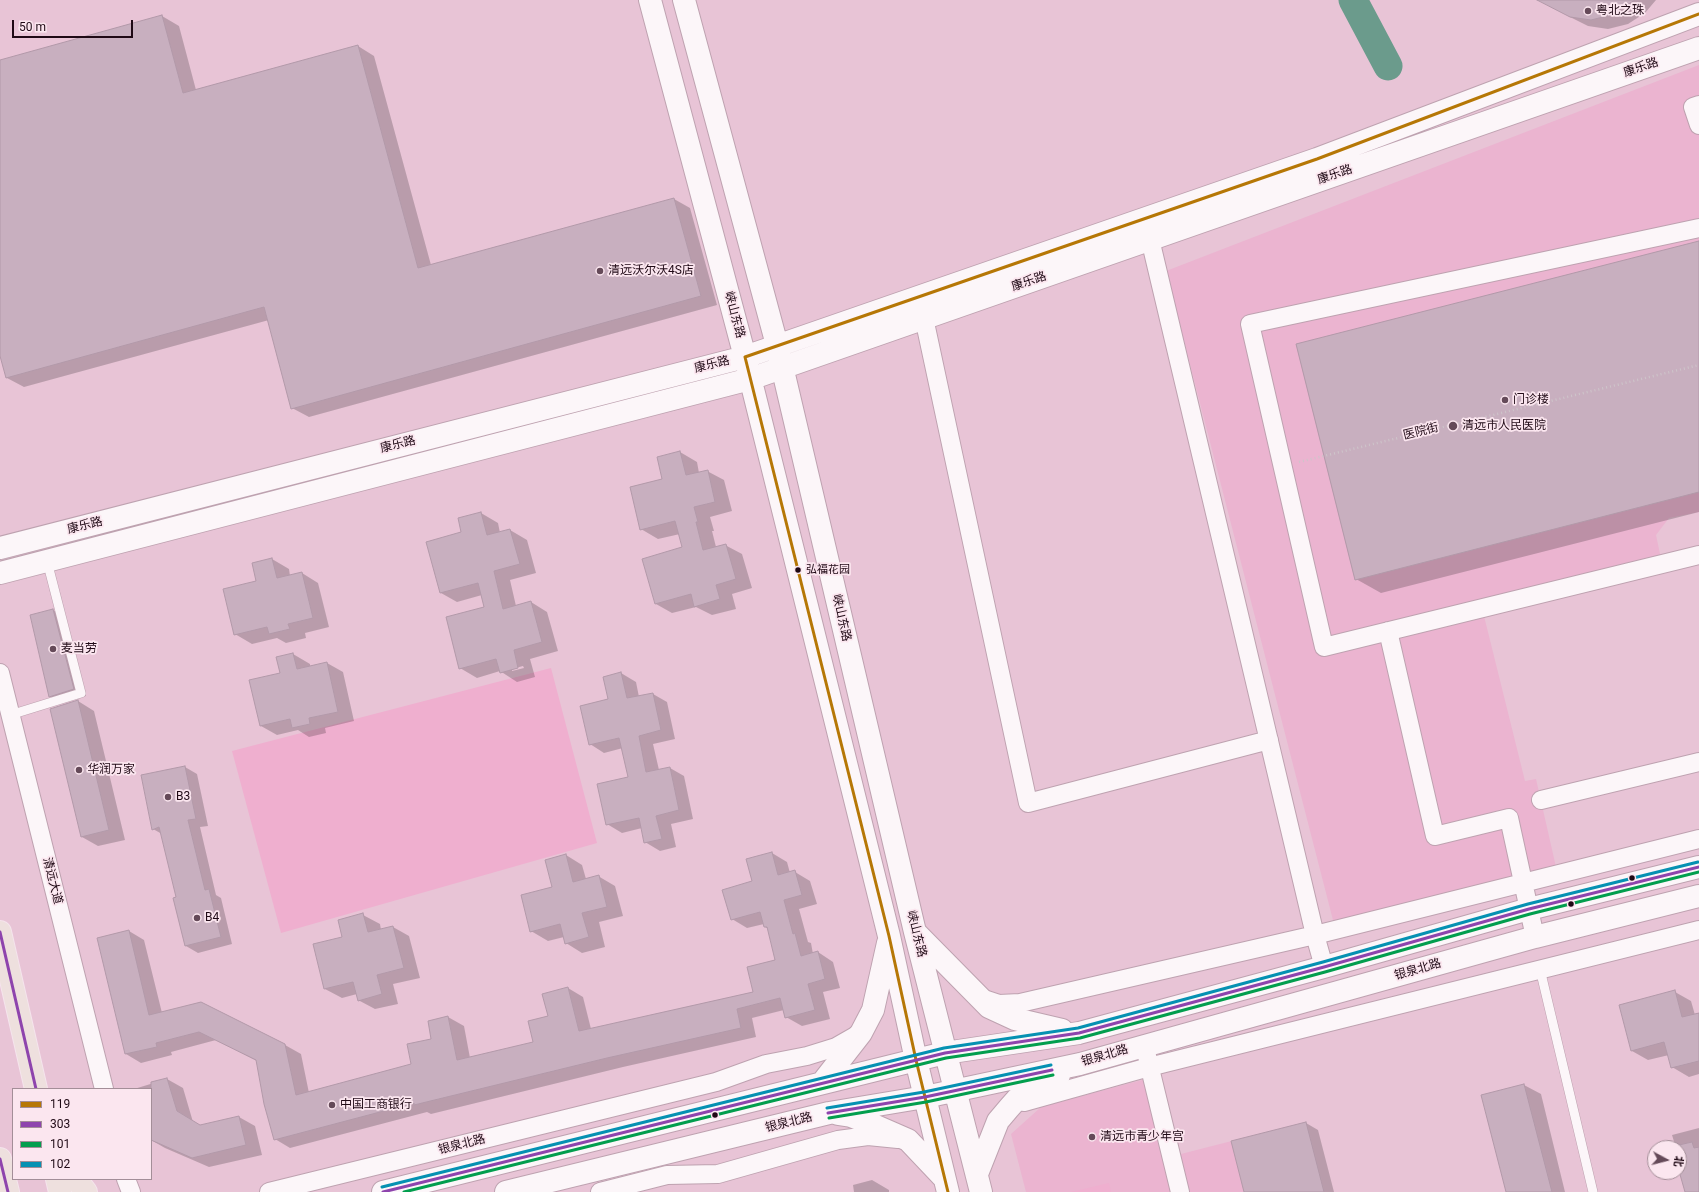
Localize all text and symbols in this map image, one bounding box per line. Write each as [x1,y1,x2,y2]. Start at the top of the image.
place label: 粤北之珠 [1596,4,1644,18]
marker: 粤北之珠 [1583,6,1593,16]
scale bar [14,12,135,38]
text: 50 m [19,20,46,34]
street label: 康乐路 [1622,55,1660,81]
street label: 康乐路 [1316,162,1354,188]
place label: 清远沃尔沃4S店 [608,264,694,278]
marker: 清远沃尔沃4S店 [595,266,605,276]
street label: 康乐路 [1010,269,1048,295]
street label: 峡山东路 [721,290,747,340]
street label: 康乐路 [693,354,731,376]
place label: 门诊楼 [1513,393,1549,407]
marker: 门诊楼 [1500,395,1510,405]
place label: 清远市人民医院 [1462,419,1546,433]
marker: 清远市人民医院 [1447,420,1459,432]
street label: 医院街 [1402,421,1440,443]
street label: 康乐路 [379,434,417,456]
street label: 康乐路 [66,515,104,537]
place label: 弘福花园 [806,563,850,577]
marker: 弘福花园 [793,565,803,575]
street label: 峡山东路 [829,593,853,643]
place label: 麦当劳 [61,642,97,656]
marker: 麦当劳 [48,644,58,654]
place label: 华润万家 [87,763,135,777]
marker: 华润万家 [74,765,84,775]
place label: B3 [176,790,190,804]
marker: B3 [163,792,173,802]
street label: 清远大道 [39,856,65,906]
unlabelled marker [1627,873,1637,883]
unlabelled marker [1566,899,1576,909]
street label: 峡山东路 [903,909,929,959]
place label: B4 [205,911,219,925]
marker: B4 [192,913,202,923]
street label: 银泉北路 [1393,956,1443,984]
street label: 银泉北路 [1080,1042,1130,1070]
legend [12,1088,152,1180]
text: 119 [50,1097,70,1111]
place label: 中国工商银行 [340,1098,412,1112]
marker: 中国工商银行 [327,1100,337,1110]
unlabelled marker [710,1110,720,1120]
street label: 银泉北路 [764,1110,814,1136]
text: 303 [50,1117,70,1131]
place label: 清远市青少年宫 [1100,1130,1184,1144]
street label: 银泉北路 [437,1132,487,1158]
marker: 清远市青少年宫 [1087,1132,1097,1142]
text: 101 [50,1137,70,1151]
north arrow [1647,1140,1687,1180]
text: 北 [1671,1155,1686,1168]
text: 102 [50,1157,70,1171]

